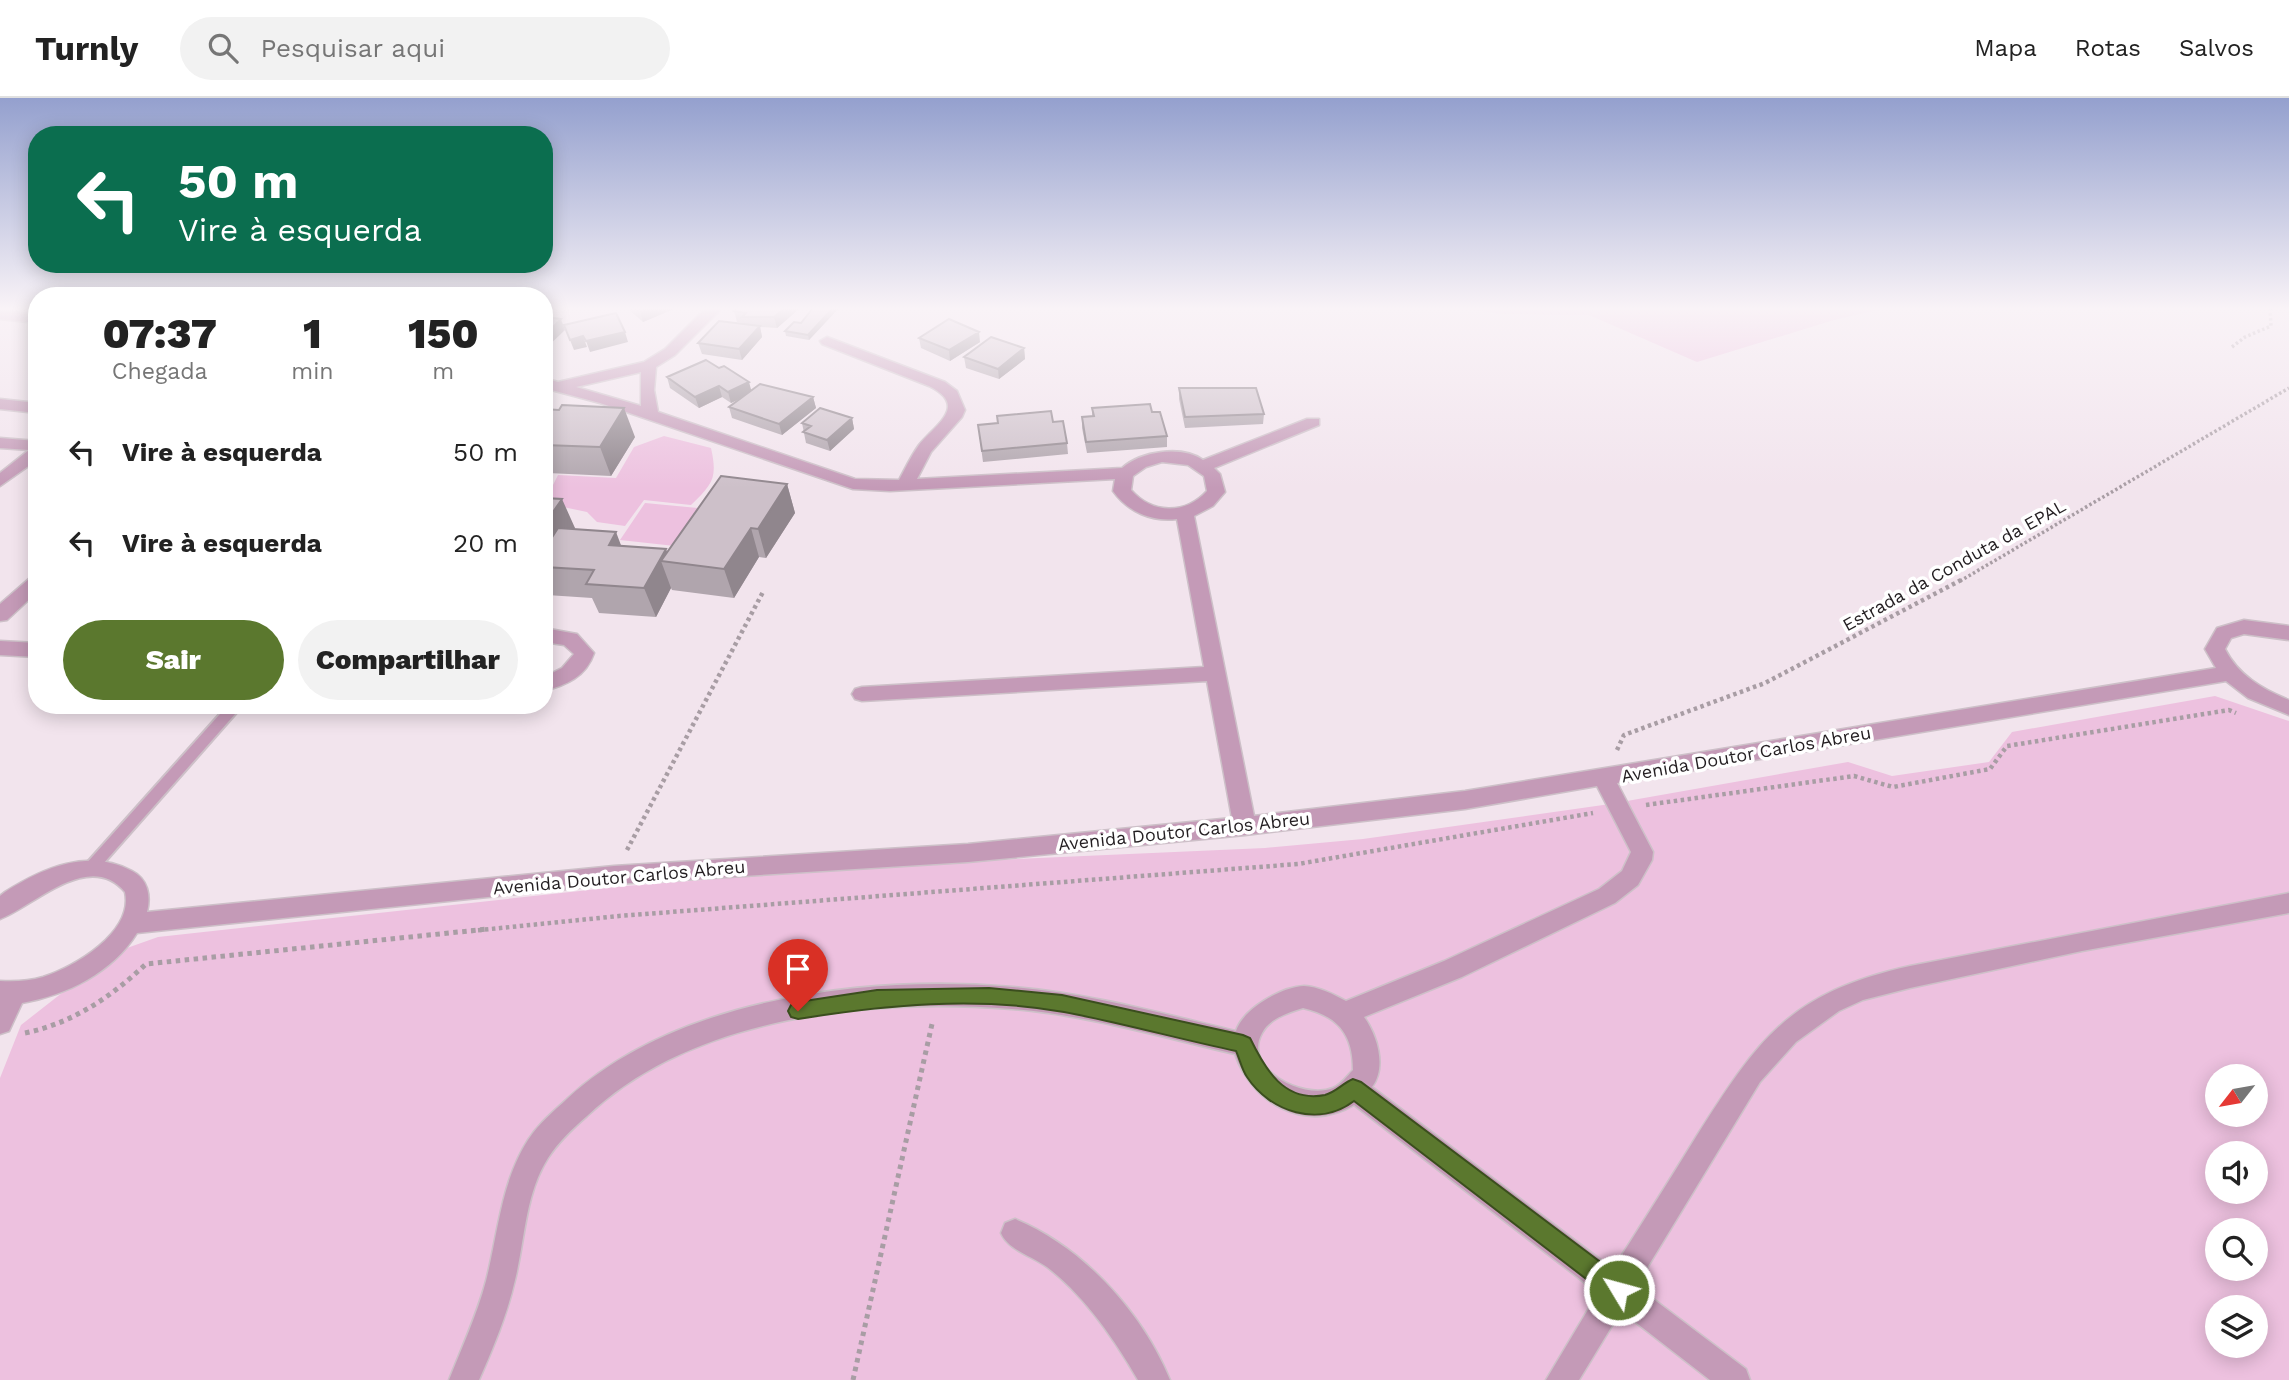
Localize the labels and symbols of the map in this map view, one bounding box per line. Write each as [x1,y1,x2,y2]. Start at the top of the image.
street label: Estrada da Conduta da EPAL [1839,495,2069,635]
street label: Avenida Doutor Carlos Abreu [1619,722,1873,786]
street label: Avenida Doutor Carlos Abreu [1057,807,1311,855]
street label: Avenida Doutor Carlos Abreu [492,856,746,898]
pin [768,939,828,1011]
north arrow [2205,1064,2268,1127]
position arrow [1582,1253,1656,1327]

